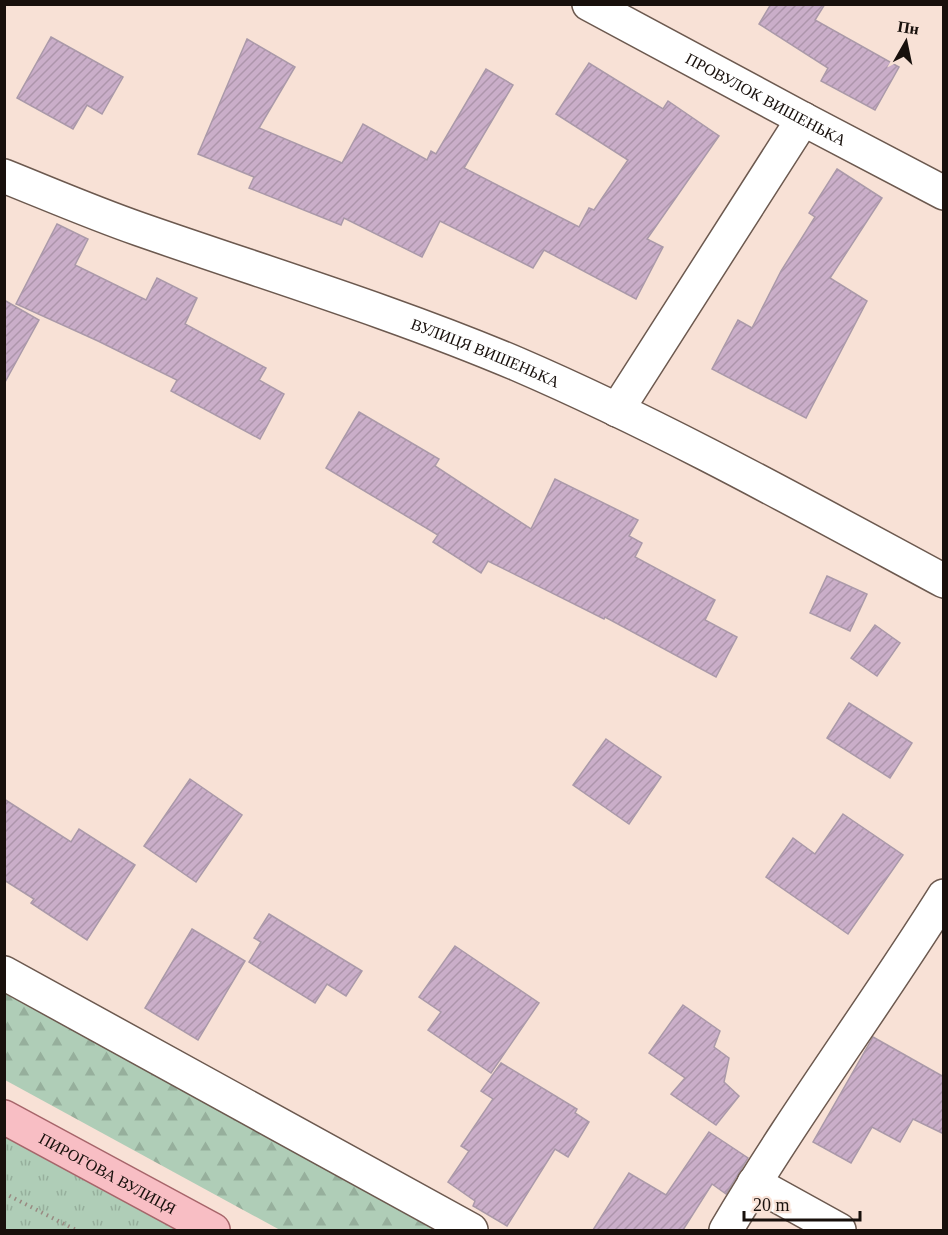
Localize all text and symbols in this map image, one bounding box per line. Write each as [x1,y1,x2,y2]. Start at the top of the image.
north arrow [876,12,936,72]
text: Пн [896,18,920,38]
street label: ПРОВУЛОК ВИШЕНЬКА [683,50,849,149]
street label: ВУЛИЦЯ ВИШЕНЬКА [409,315,563,391]
street label: ПИРОГОВА ВУЛИЦЯ [36,1130,179,1218]
scale bar [744,1184,860,1222]
text: 20 m [753,1195,790,1215]

